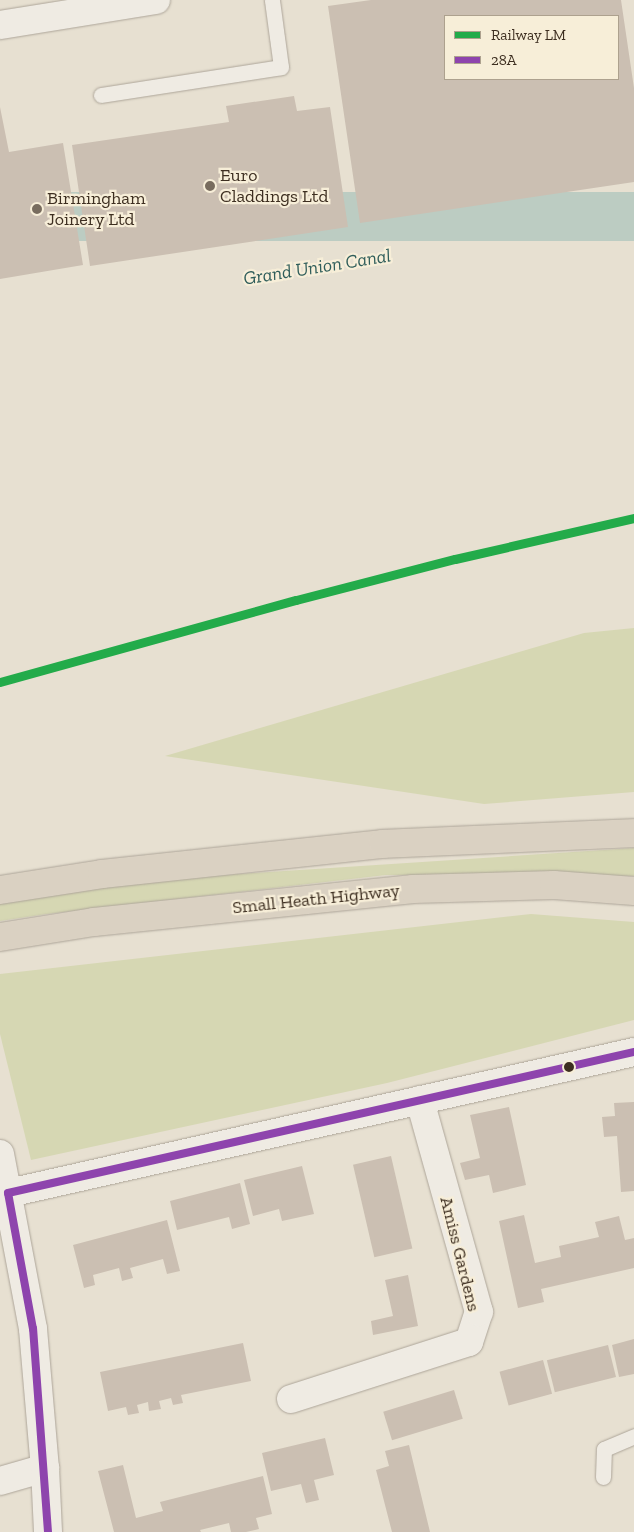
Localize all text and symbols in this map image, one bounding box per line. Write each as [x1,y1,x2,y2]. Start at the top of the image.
legend [444,15,619,80]
text: Railway LM [491,26,566,44]
text: 28A [491,51,517,69]
place label: Euro Claddings Ltd [220,165,328,208]
marker: Euro Claddings Ltd [204,180,216,192]
place label: Birmingham Joinery Ltd [47,188,146,230]
marker: Birmingham Joinery Ltd [31,203,43,215]
water label: Grand Union Canal [242,244,392,290]
street label: Small Heath Highway [231,879,401,919]
unlabelled marker [564,1062,574,1072]
street label: Amiss Gardens [435,1194,485,1314]

